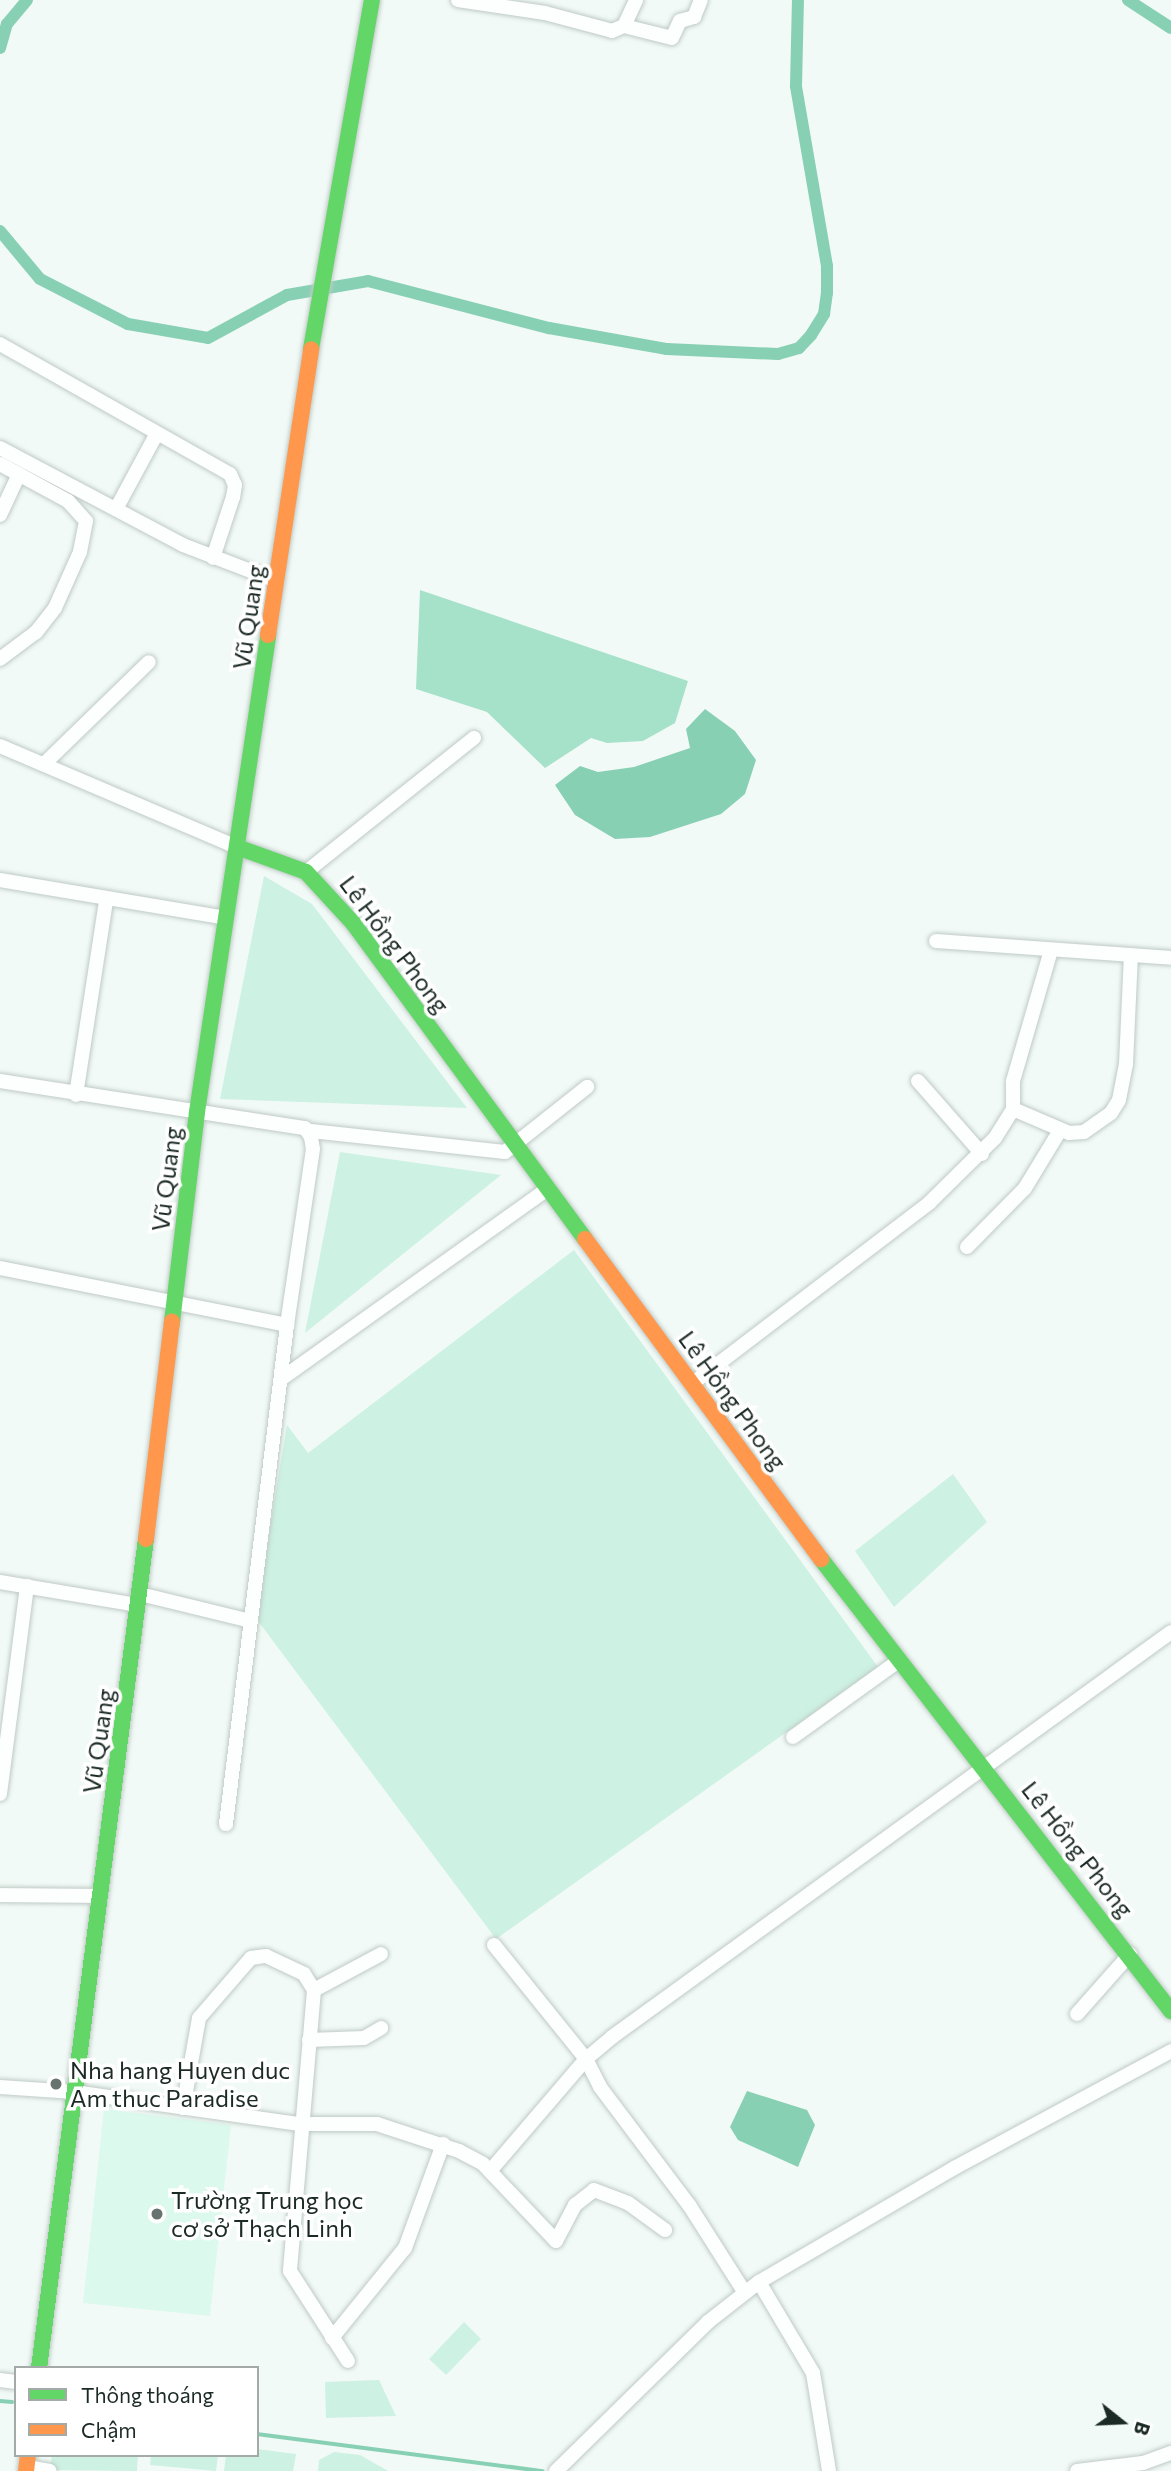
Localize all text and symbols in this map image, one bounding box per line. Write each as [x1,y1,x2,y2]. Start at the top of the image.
street label: Vũ Quang [226,563,270,671]
street label: Lê Hồng Phong [334,870,456,1018]
street label: Vũ Quang [145,1125,187,1233]
street label: Lê Hồng Phong [673,1325,793,1475]
street label: Vũ Quang [76,1687,120,1795]
street label: Lê Hồng Phong [1016,1775,1140,1923]
place label: Nha hang Huyen duc Am thuc Paradise [70,2056,290,2112]
marker: Nha hang Huyen duc Am thuc Paradise [48,2076,64,2092]
place label: Trường Trung học cơ sở Thạch Linh [171,2186,363,2242]
marker: Trường Trung học cơ sở Thạch Linh [149,2206,165,2222]
legend [14,2366,259,2457]
text: Thông thoáng [81,2382,214,2407]
north arrow [1087,2387,1157,2457]
text: Chậm [81,2417,137,2442]
text: B [1130,2419,1155,2438]

